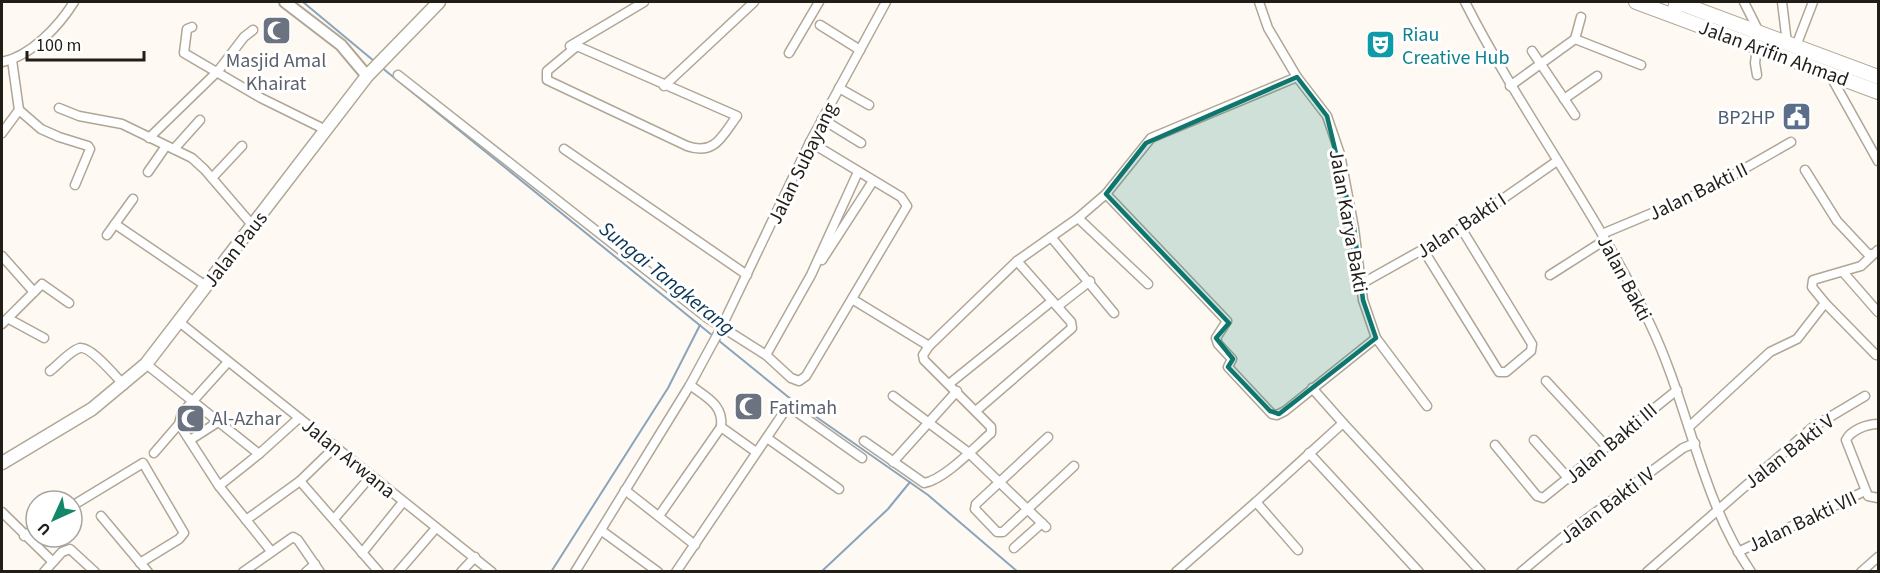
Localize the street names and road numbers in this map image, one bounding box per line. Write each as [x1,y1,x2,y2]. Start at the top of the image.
street label: Jalan Arifin Ahmad [1695,14,1853,94]
street label: Jalan Subayang [761,98,844,229]
street label: Jalan Karya Bakti [1322,147,1374,295]
street label: Jalan Bakti II [1644,156,1753,228]
street label: Jalan Bakti I [1411,186,1512,265]
street label: Jalan Paus [197,206,274,294]
street label: Jalan Bakti [1590,231,1658,326]
street label: Jalan Bakti III [1560,397,1664,491]
street label: Jalan Bakti V [1739,407,1841,496]
street label: Jalan Arwana [296,412,401,505]
street label: Jalan Bakti IV [1554,460,1661,551]
street label: Jalan Bakti VII [1743,484,1862,559]

